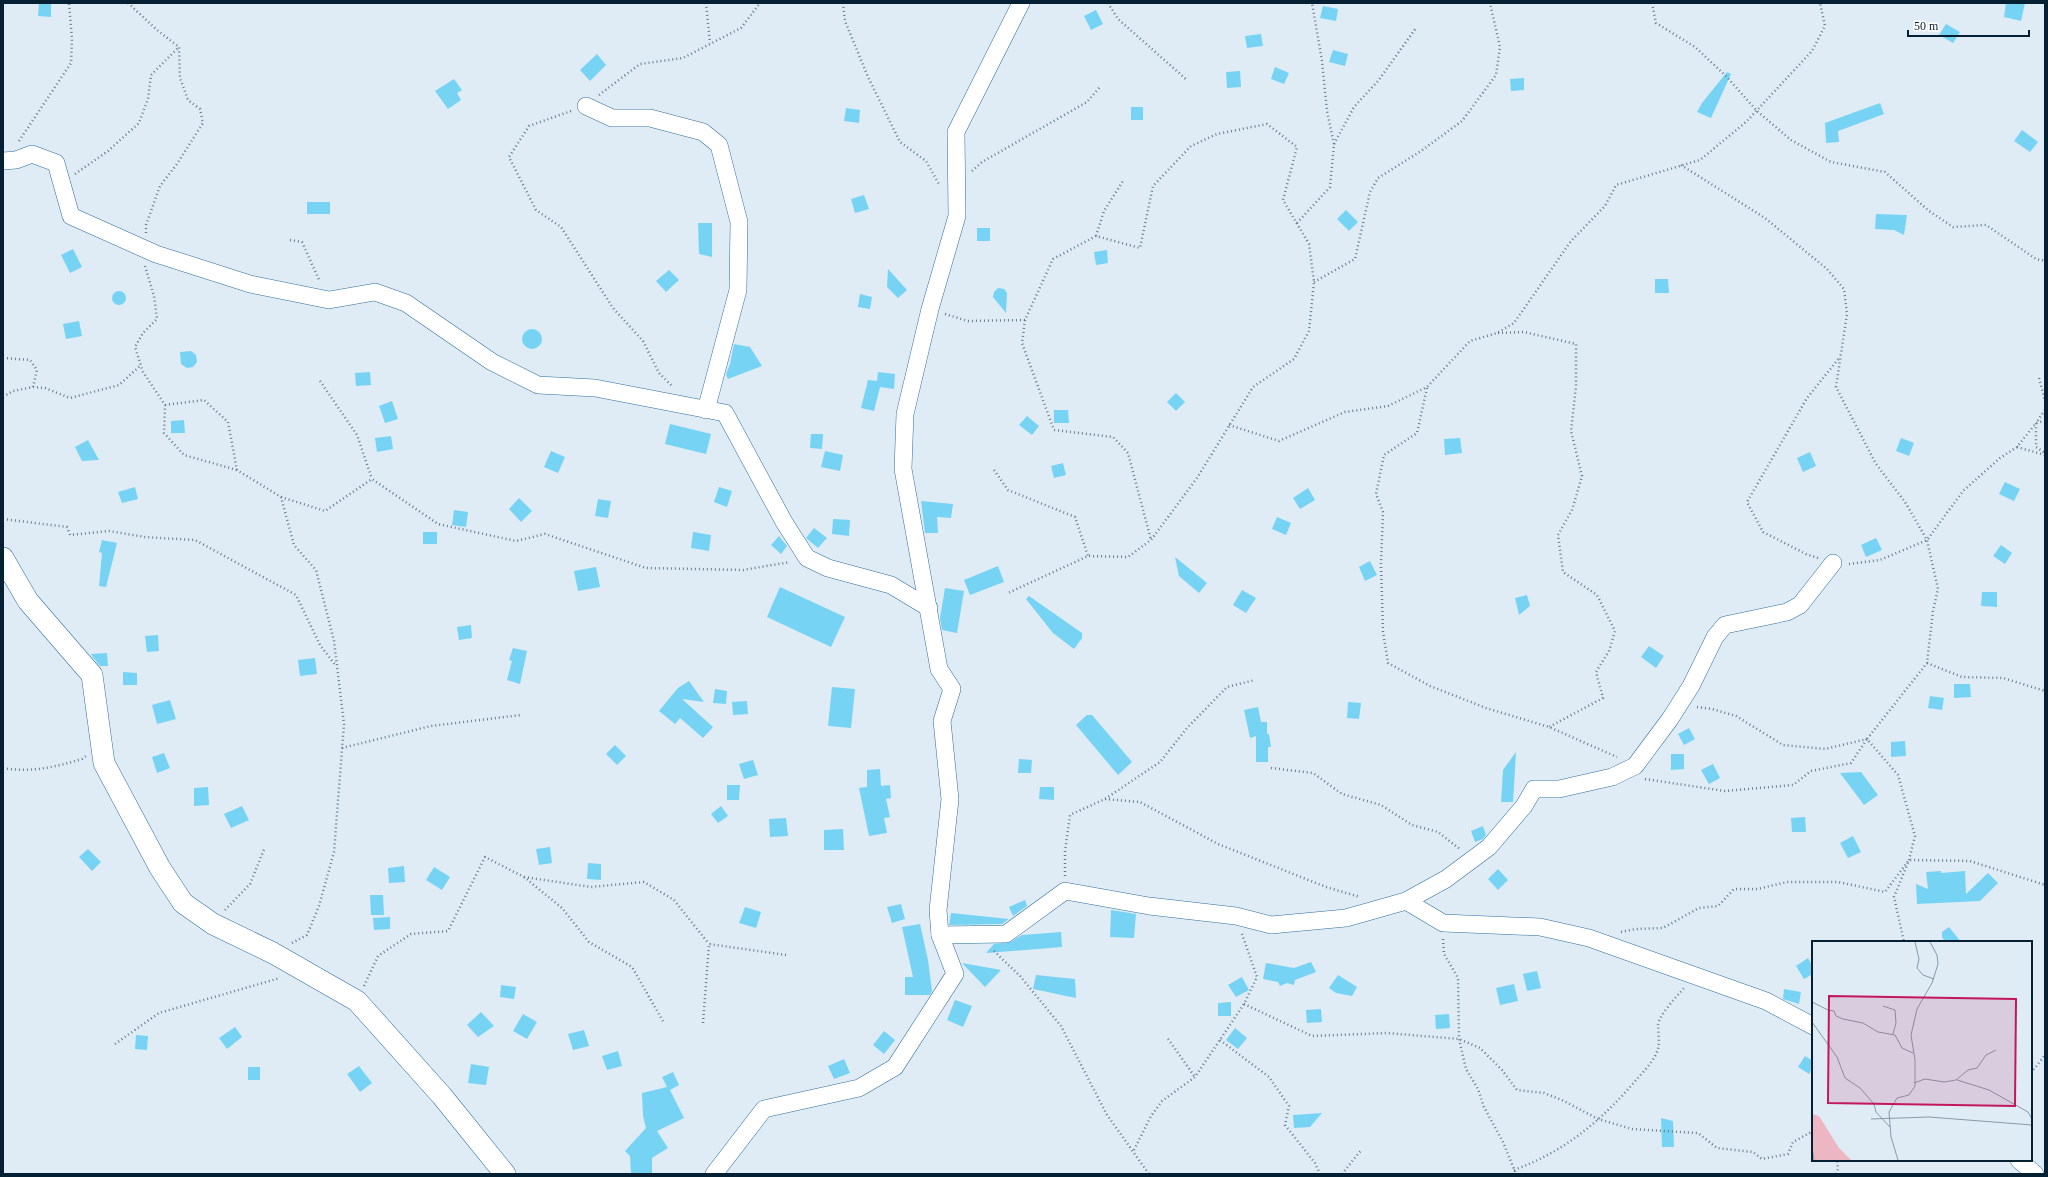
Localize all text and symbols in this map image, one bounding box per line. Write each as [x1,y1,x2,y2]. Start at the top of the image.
scale bar [1908,12,2029,38]
text: 50 m [1914,19,1939,33]
inset map [1812,941,2032,1161]

